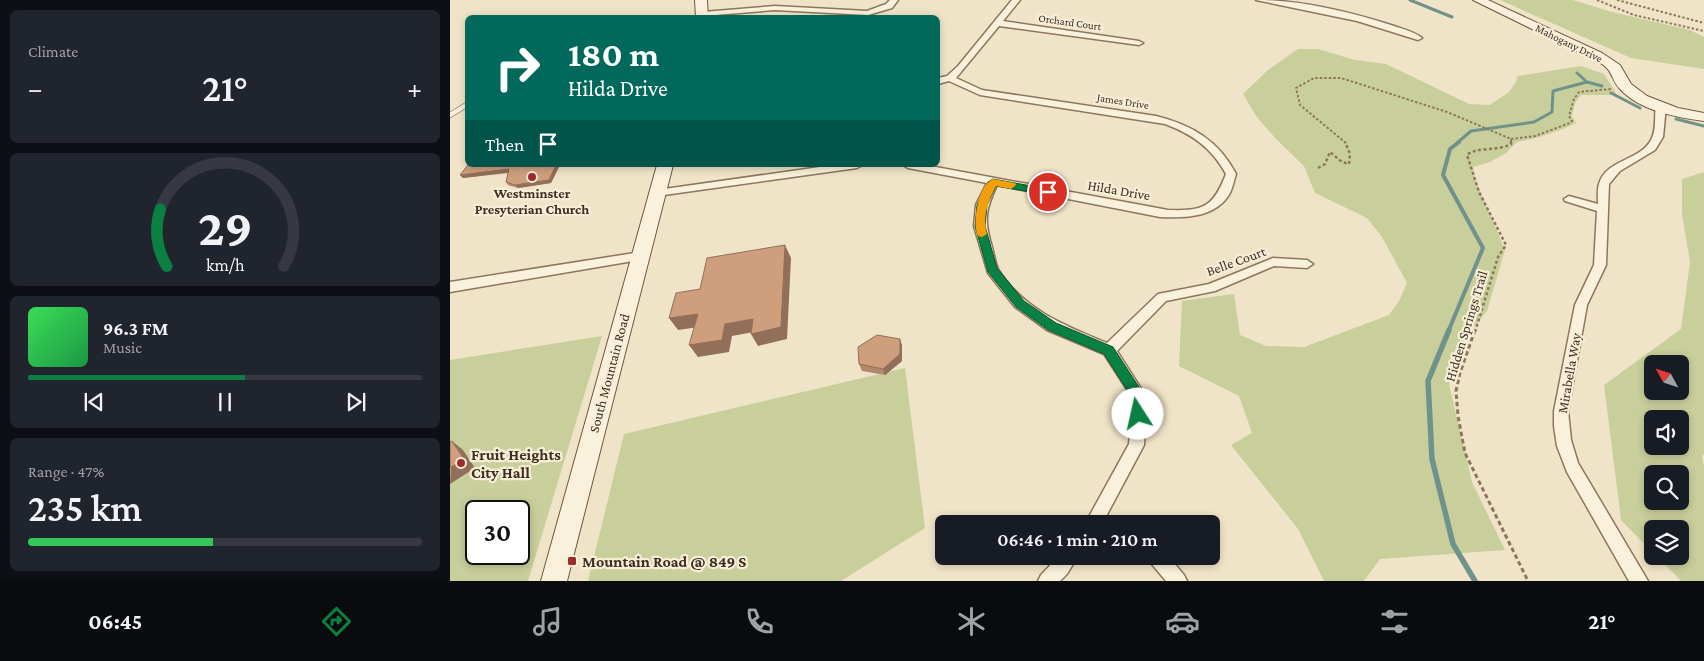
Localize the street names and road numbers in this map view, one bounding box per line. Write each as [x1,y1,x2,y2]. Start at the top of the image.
street label: Orchard Court [1038,12,1103,32]
street label: Mahogany Drive [1533,22,1605,65]
street label: James Drive [1095,91,1150,112]
street label: Hilda Drive [1086,177,1152,203]
street label: Belle Court [1204,243,1268,279]
street label: Hidden Springs Trail [1442,268,1491,383]
street label: South Mountain Road [585,311,633,434]
street label: Mirabella Way [1554,331,1584,414]

